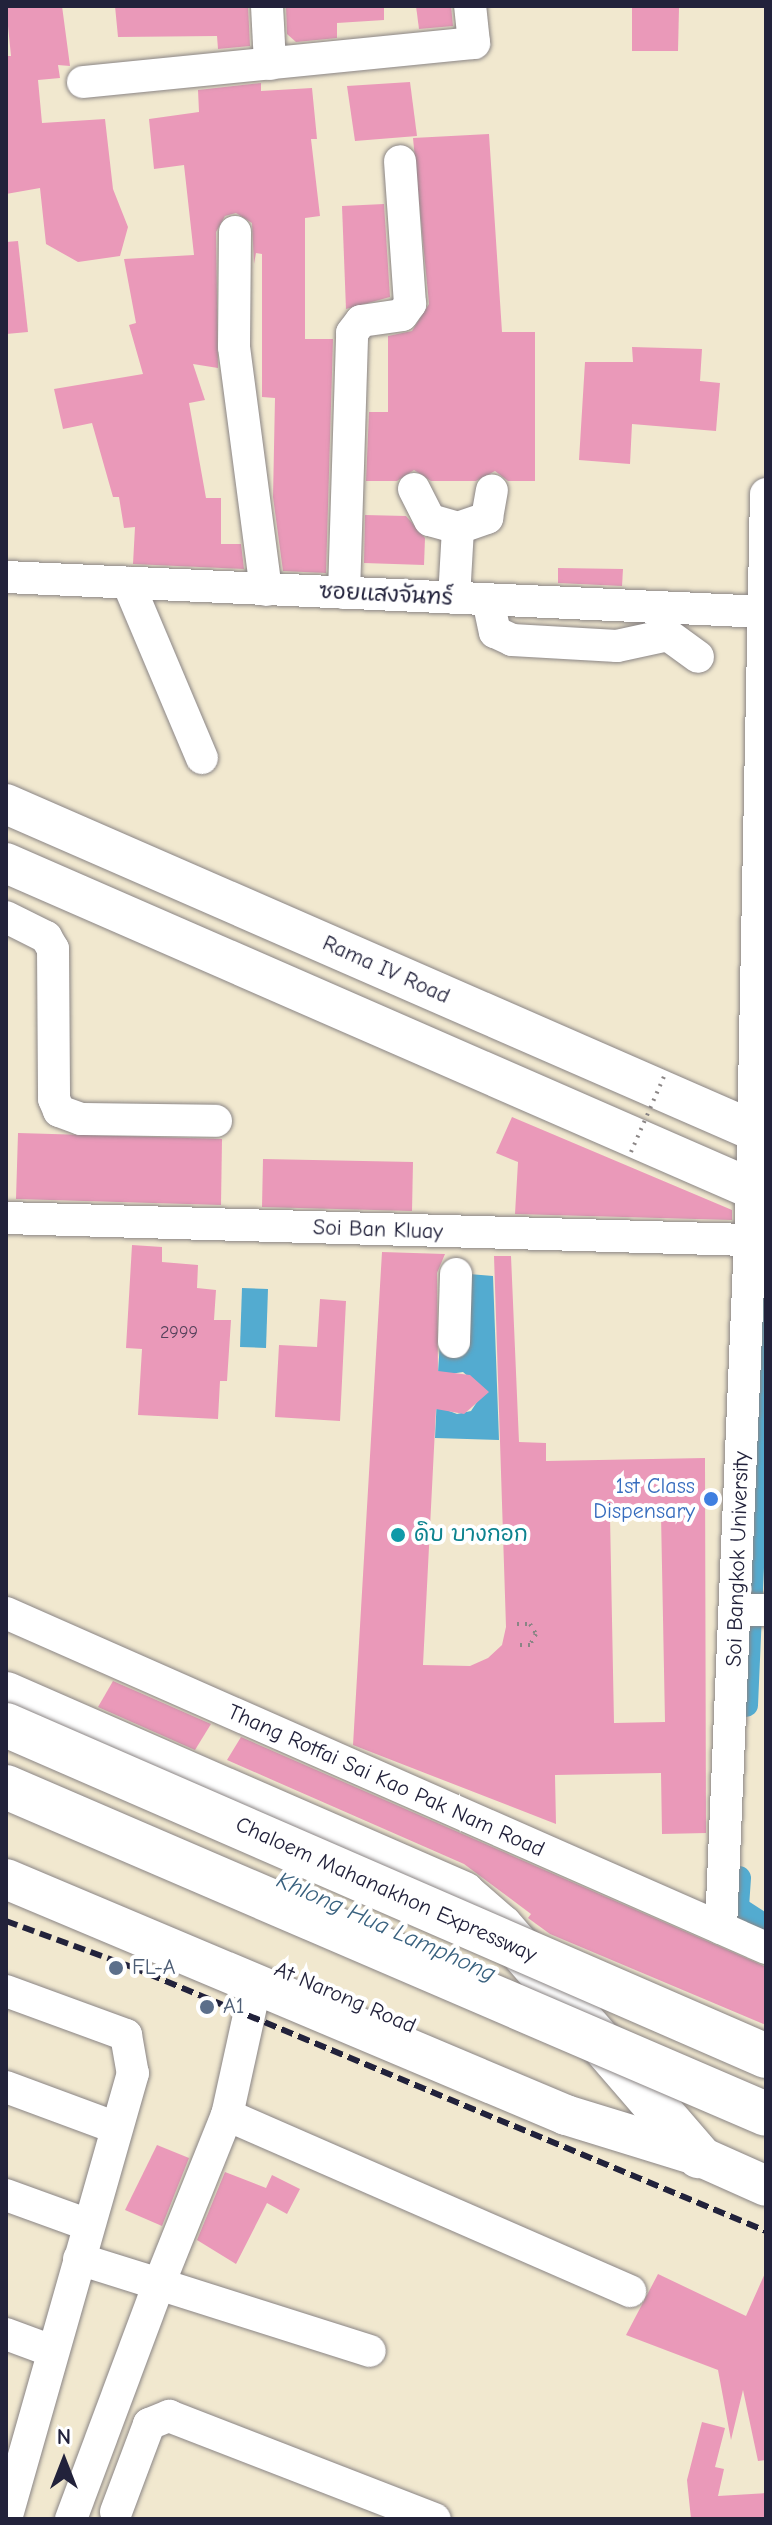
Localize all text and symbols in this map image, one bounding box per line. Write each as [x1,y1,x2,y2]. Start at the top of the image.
street label: ซอยแสงจันทร์ [318,578,454,612]
street label: Rama IV Road [318,930,454,1010]
street label: Soi Ban Kluay [312,1215,444,1245]
house number: 2999 [160,1322,198,1344]
street label: Soi Bangkok University [721,1451,755,1667]
place label: 1st Class Dispensary [593,1473,695,1524]
marker: 1st Class Dispensary [702,1490,720,1508]
place label: ดิบ บางกอก [414,1522,528,1548]
marker: ดิบ บางกอก [389,1526,407,1544]
street label: Thang Rotfai Sai Kao Pak Nam Road [224,1699,548,1863]
street label: Chaloem Mahanakhon Expressway [231,1812,541,1968]
water label: Khlong Hua Lamphong [272,1866,500,1988]
place label: FL-A [132,1955,176,1981]
street label: At Narong Road [270,1956,420,2040]
marker: FL-A [107,1959,125,1977]
place label: A1 [223,1994,244,2020]
marker: A1 [198,1998,216,2016]
north arrow [24,2421,104,2501]
text: N [57,2424,71,2450]

